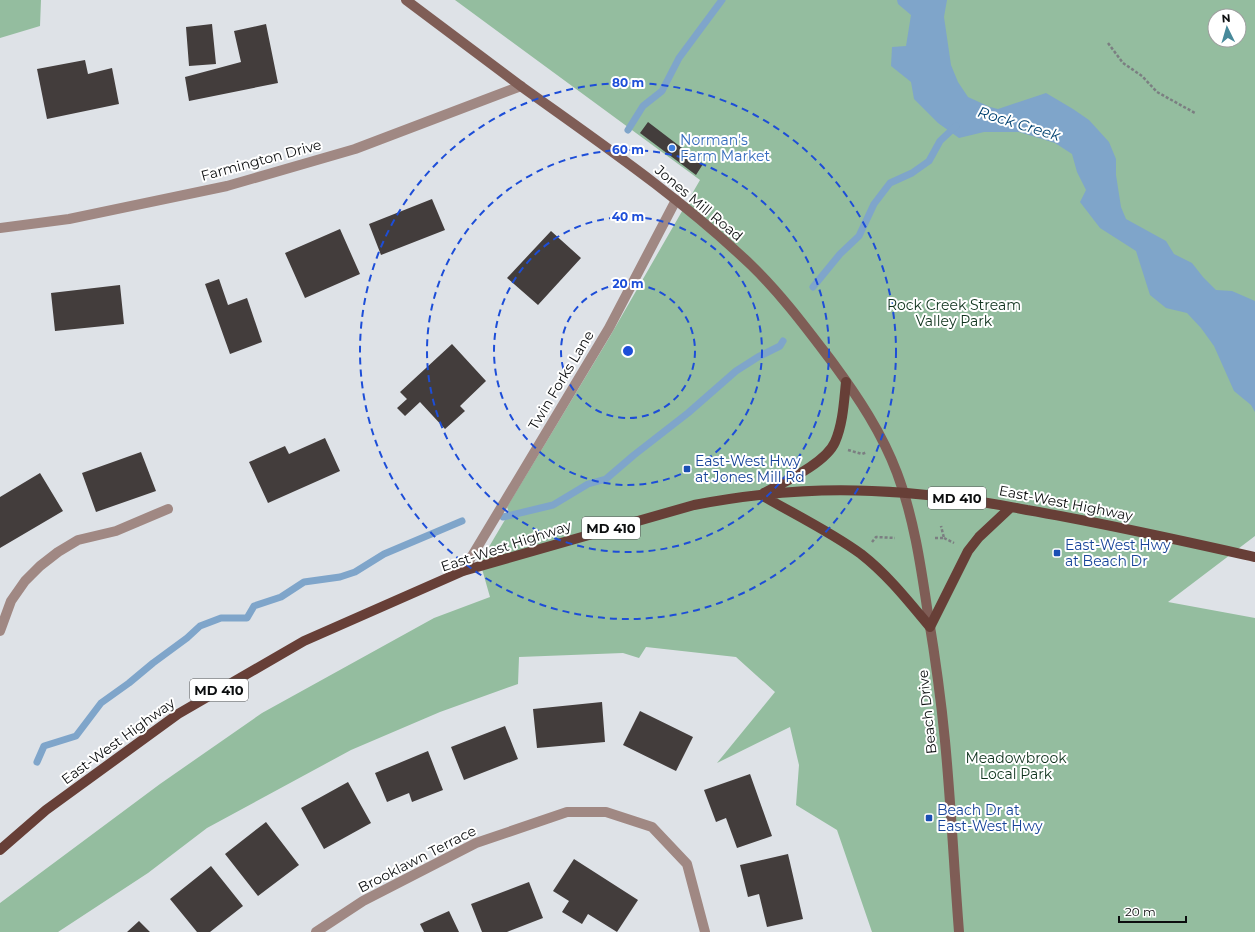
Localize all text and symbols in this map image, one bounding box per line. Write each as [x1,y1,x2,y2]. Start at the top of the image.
north arrow [1207,8,1247,48]
text: N [1221,11,1231,25]
text: 80 m [612,75,644,90]
water label: Rock Creek [976,102,1064,145]
place label: Norman's Farm Market [680,131,771,165]
street label: Farmington Drive [199,135,323,185]
text: 60 m [612,142,644,157]
marker: Norman's Farm Market [667,143,677,153]
street label: Jones Mill Road [651,160,747,245]
text: 40 m [612,209,644,224]
text: 20 m [612,276,644,291]
park label: Rock Creek Stream Valley Park [887,296,1021,330]
street label: Twin Forks Lane [524,327,598,433]
centre of rings [621,344,635,358]
place label: East-West Hwy at Jones Mill Rd [695,452,805,486]
marker: East-West Hwy at Jones Mill Rd [682,464,692,474]
street label: East-West Highway [998,481,1135,525]
road number: MD 410 [928,487,986,509]
street label: East-West Highway [439,516,574,576]
road number: MD 410 [582,517,640,539]
place label: East-West Hwy at Beach Dr [1065,536,1171,570]
marker: East-West Hwy at Beach Dr [1052,548,1062,558]
street label: Beach Drive [914,669,940,755]
road number: MD 410 [190,679,248,701]
street label: East-West Highway [58,694,179,788]
park label: Meadowbrook Local Park [965,749,1067,783]
place label: Beach Dr at East-West Hwy [937,801,1043,835]
marker: Beach Dr at East-West Hwy [924,813,934,823]
street label: Brooklawn Terrace [355,821,479,897]
scale bar [1119,898,1186,924]
text: 20 m [1125,904,1156,919]

